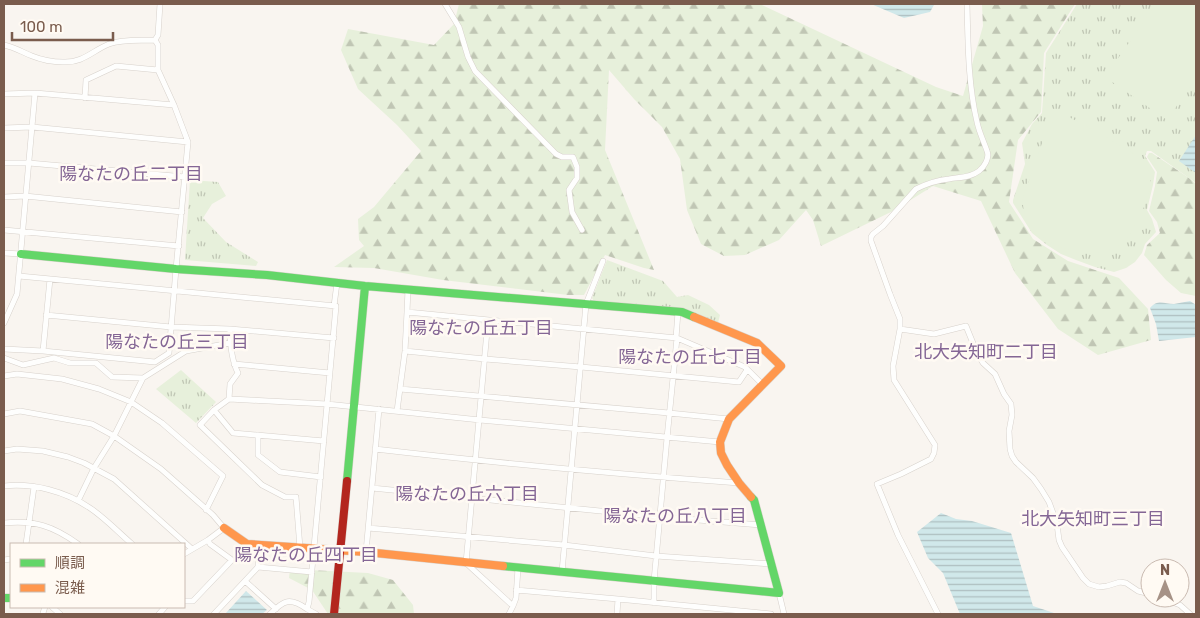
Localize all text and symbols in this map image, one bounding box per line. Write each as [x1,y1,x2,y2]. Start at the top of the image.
scale bar [12,10,114,42]
text: 100 m [20,18,62,36]
district label: 陽なたの丘二丁目 [59,163,203,185]
district label: 陽なたの丘五丁目 [409,317,553,339]
district label: 陽なたの丘三丁目 [105,331,249,353]
district label: 北大矢知町二丁目 [914,341,1058,363]
district label: 陽なたの丘七丁目 [618,346,762,368]
district label: 陽なたの丘六丁目 [395,483,539,505]
district label: 陽なたの丘八丁目 [603,505,747,527]
district label: 北大矢知町三丁目 [1021,508,1165,530]
legend [10,543,185,608]
district label: 陽なたの丘四丁目 [234,544,378,566]
text: 順調 [55,554,85,572]
north arrow [1140,558,1190,608]
text: N [1160,562,1170,579]
text: 混雑 [55,579,85,597]

